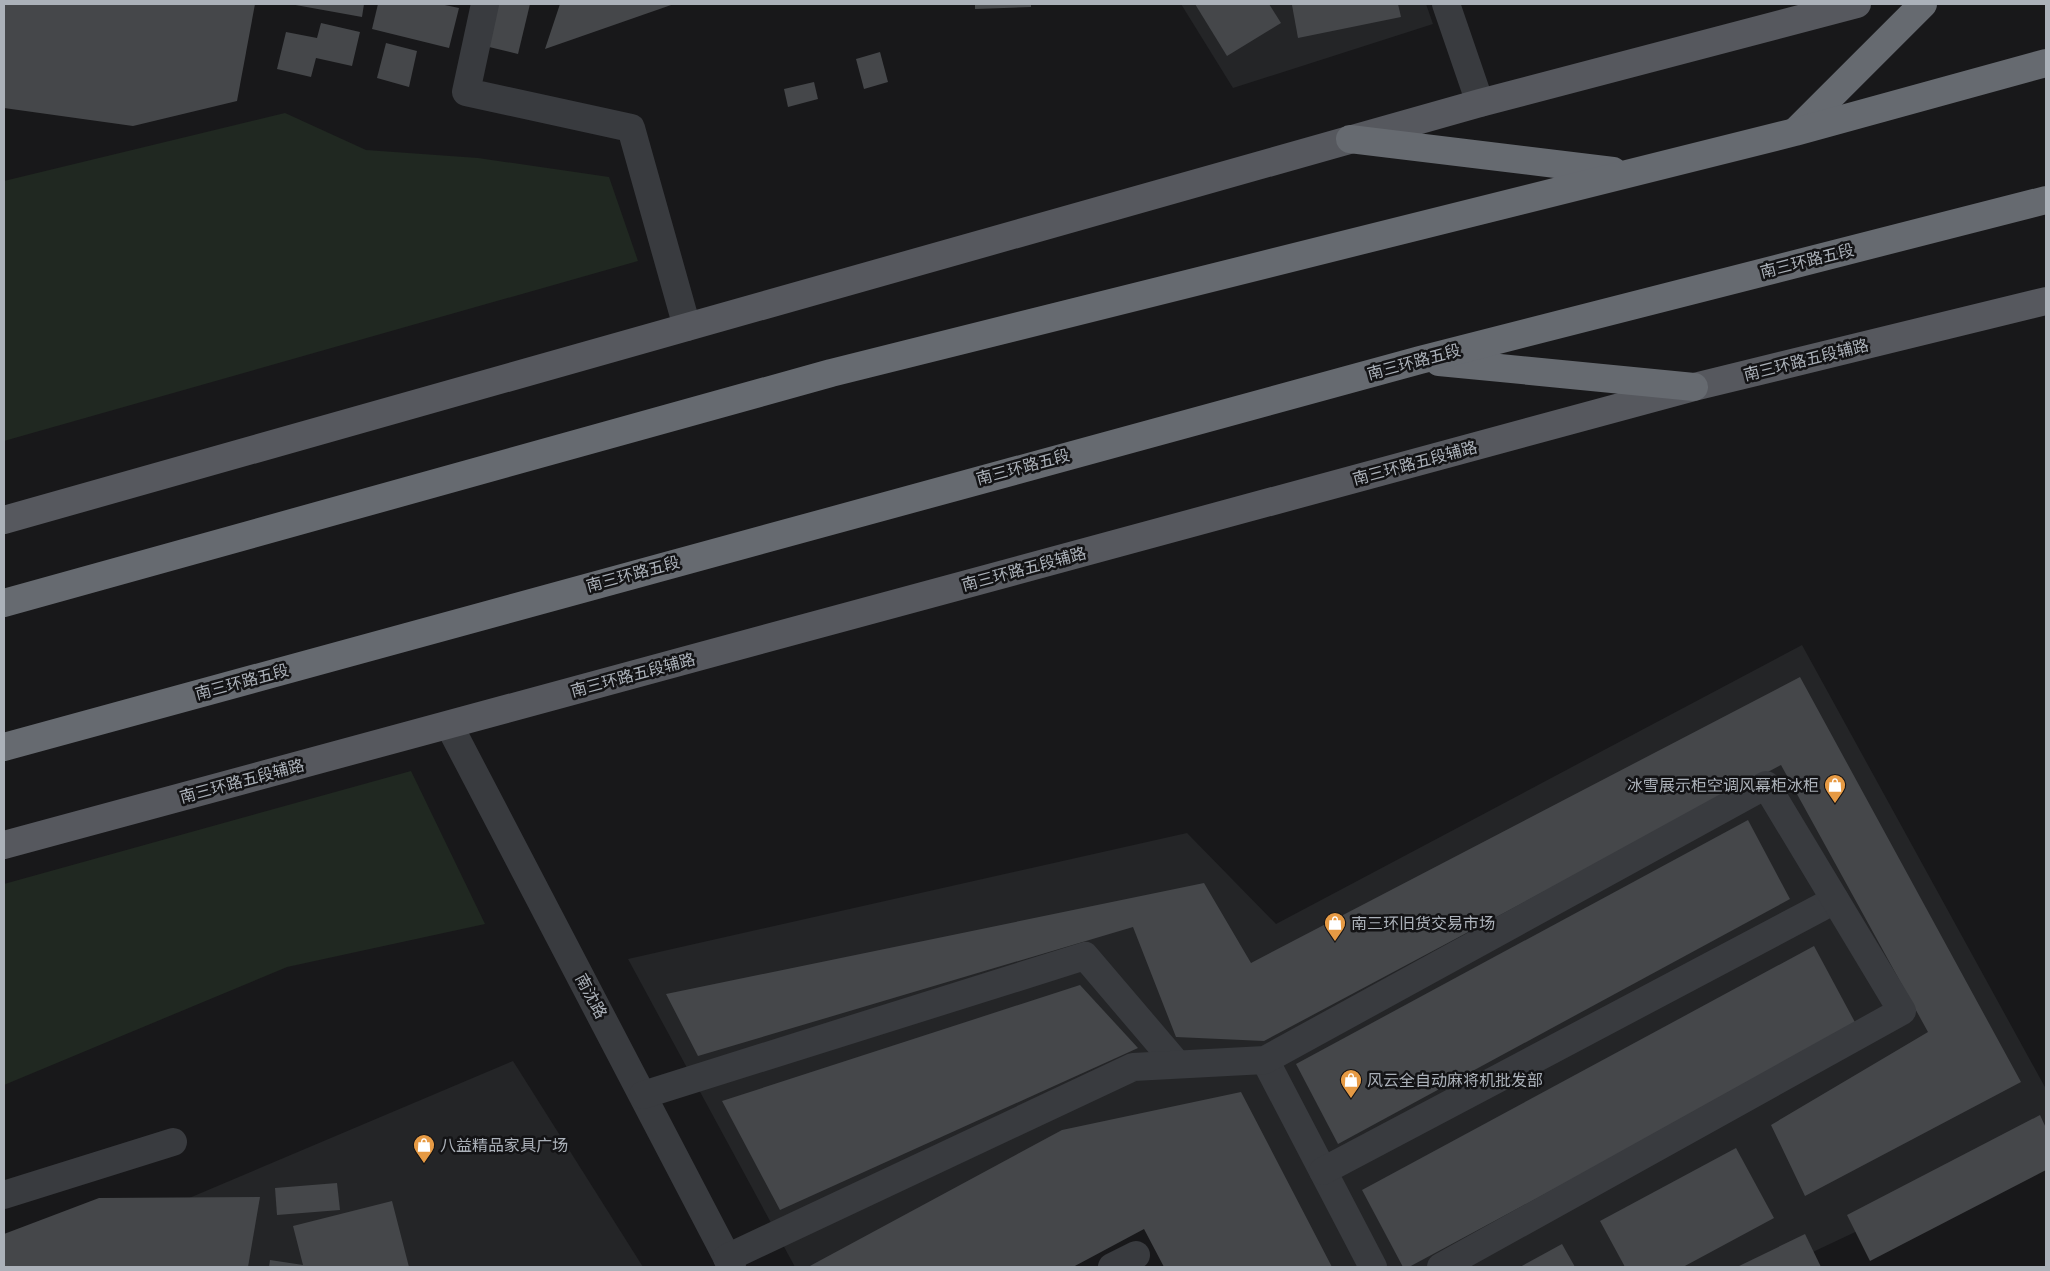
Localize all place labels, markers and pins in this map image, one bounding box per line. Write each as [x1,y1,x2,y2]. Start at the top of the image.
shop icon: 冰雪展示柜空调风幕柜冰柜 [1823,773,1847,804]
place label: 冰雪展示柜空调风幕柜冰柜 [1627,776,1819,795]
shop icon: 南三环旧货交易市场 [1323,911,1347,942]
place label: 南三环旧货交易市场 [1351,914,1495,933]
shop icon: 风云全自动麻将机批发部 [1339,1068,1363,1099]
place label: 风云全自动麻将机批发部 [1367,1071,1543,1090]
shop icon: 八益精品家具广场 [412,1133,436,1164]
place label: 八益精品家具广场 [440,1136,568,1155]

